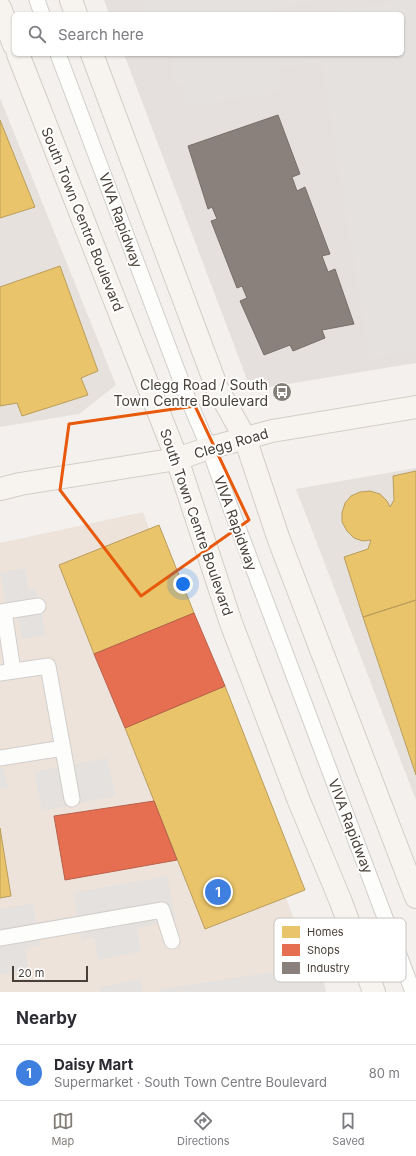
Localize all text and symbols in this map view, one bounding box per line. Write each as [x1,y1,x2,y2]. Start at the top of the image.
search box [12,12,404,56]
icon: search [26,23,48,45]
text: Search here [58,25,144,44]
street label: South Town Centre Boulevard [38,125,128,313]
street label: VIVA Rapidway [96,170,146,270]
place label: Clegg Road / South Town Centre Boulevard [113,376,268,409]
bus stop icon: Clegg Road / South Town Centre Boulevard [271,381,293,403]
street label: Clegg Road [192,424,270,462]
street label: South Town Centre Boulevard [157,426,237,618]
street label: VIVA Rapidway [211,473,261,573]
your location [173,574,193,594]
street label: VIVA Rapidway [325,776,377,876]
pin: 1 [205,877,231,907]
legend [274,918,406,982]
text: Homes [307,925,344,939]
text: Shops [307,943,340,957]
text: Industry [307,961,350,975]
scale bar [12,964,88,983]
text: 20 m [18,966,44,980]
text: Nearby [16,1008,77,1028]
text: Daisy Mart [54,1055,133,1074]
text: 1 [26,1065,32,1081]
text: 80 m [369,1065,400,1081]
text: Supermarket · South Town Centre Boulevard [54,1074,327,1090]
tab: Map [51,1110,74,1148]
tab: Directions [177,1110,230,1148]
tab: Saved [332,1110,365,1148]

